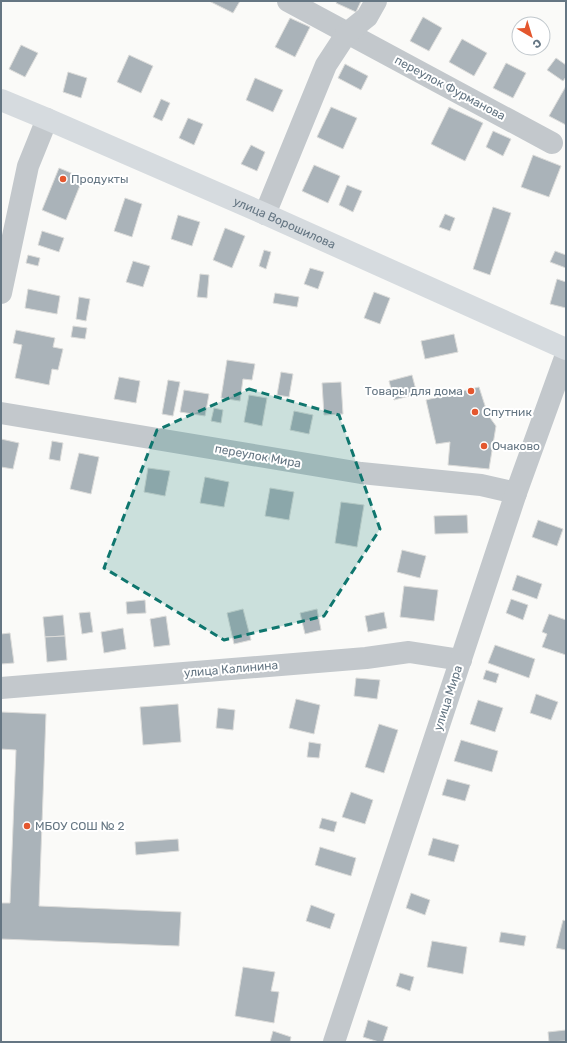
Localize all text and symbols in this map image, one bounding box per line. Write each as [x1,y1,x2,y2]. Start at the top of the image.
north arrow [511,16,551,56]
text: С [530,36,544,51]
street label: переулок Фурманова [392,53,508,123]
place label: Продукты [71,172,128,186]
marker: Продукты [58,174,68,184]
street label: улица Ворошилова [231,194,338,252]
place label: Товары для дома [365,384,463,398]
marker: Товары для дома [466,386,476,396]
place label: Спутник [483,405,532,419]
marker: Спутник [470,407,480,417]
place label: Очаково [492,439,540,453]
marker: Очаково [479,441,489,451]
street label: переулок Мира [214,442,302,470]
street label: улица Калинина [183,658,279,680]
street label: улица Мира [431,663,465,733]
place label: МБОУ СОШ № 2 [35,819,125,833]
marker: МБОУ СОШ № 2 [22,821,32,831]

